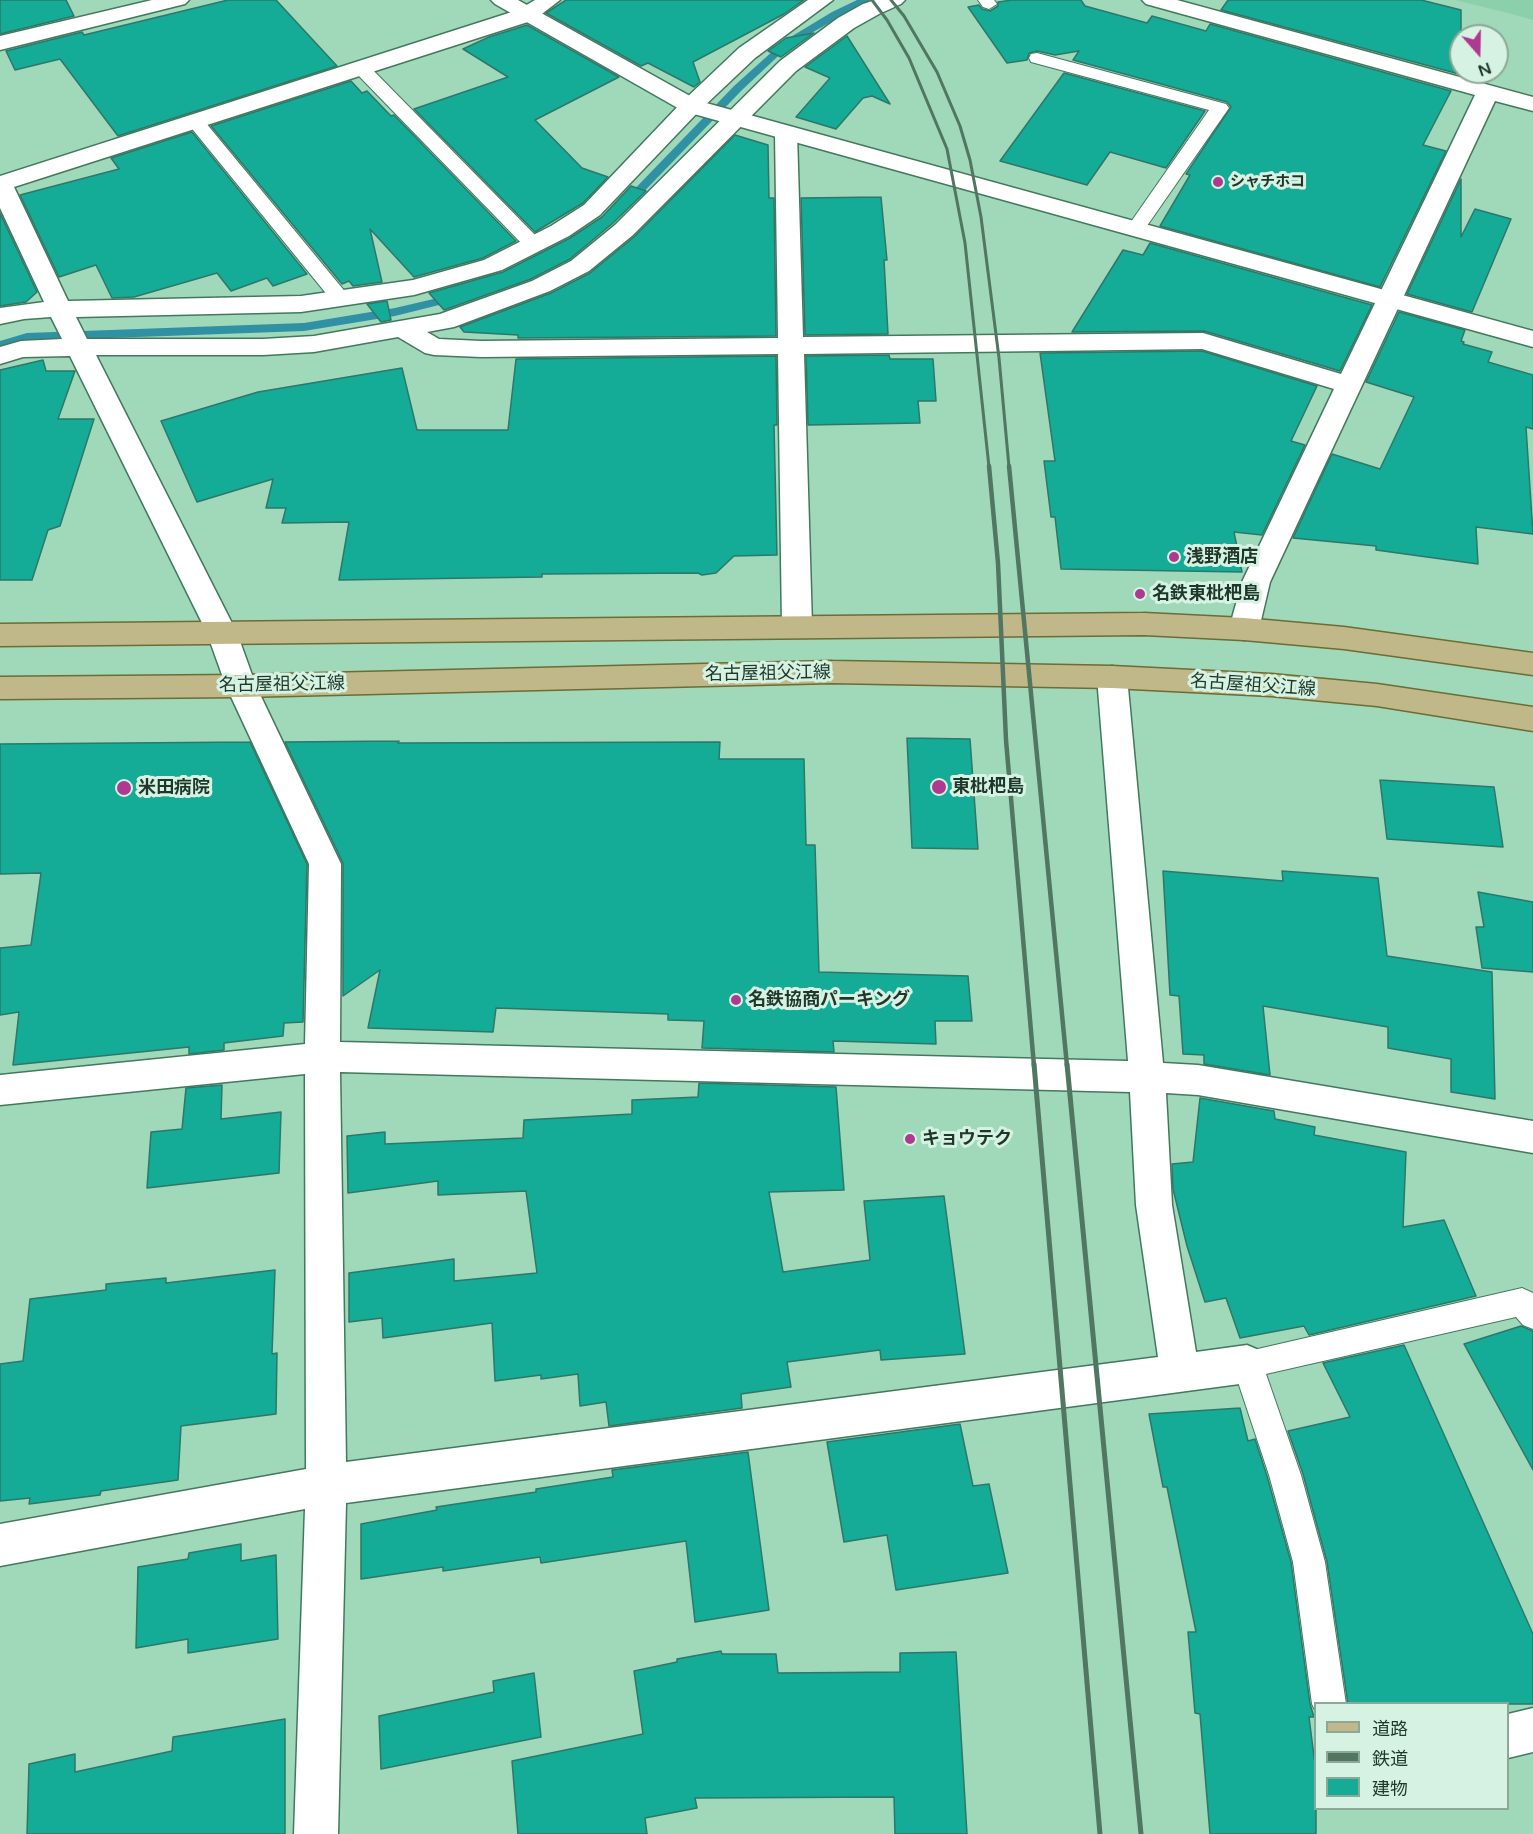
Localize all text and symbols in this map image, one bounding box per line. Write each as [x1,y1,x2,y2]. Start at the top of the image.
north arrow [1449,24,1509,84]
text: N [1475,57,1494,81]
place label: シャチホコ [1230,173,1305,191]
marker: シャチホコ [1211,175,1225,189]
place label: 浅野酒店 [1186,546,1258,568]
marker: 浅野酒店 [1167,550,1181,564]
place label: 名鉄東枇杷島 [1152,583,1260,605]
marker: 名鉄東枇杷島 [1133,587,1147,601]
street label: 名古屋祖父江線 [705,662,831,686]
street label: 名古屋祖父江線 [1189,671,1317,701]
street label: 名古屋祖父江線 [219,673,345,697]
place label: 東枇杷島 [952,776,1024,798]
place label: 米田病院 [138,777,210,799]
marker: 東枇杷島 [930,778,948,796]
marker: 米田病院 [115,779,133,797]
place label: 名鉄協商パーキング [748,989,910,1011]
marker: 名鉄協商パーキング [729,993,743,1007]
place label: キョウテク [922,1128,1012,1150]
marker: キョウテク [903,1132,917,1146]
legend [1314,1702,1509,1810]
text: 道路 [1372,1718,1408,1740]
text: 鉄道 [1372,1748,1408,1770]
text: 建物 [1372,1778,1408,1800]

